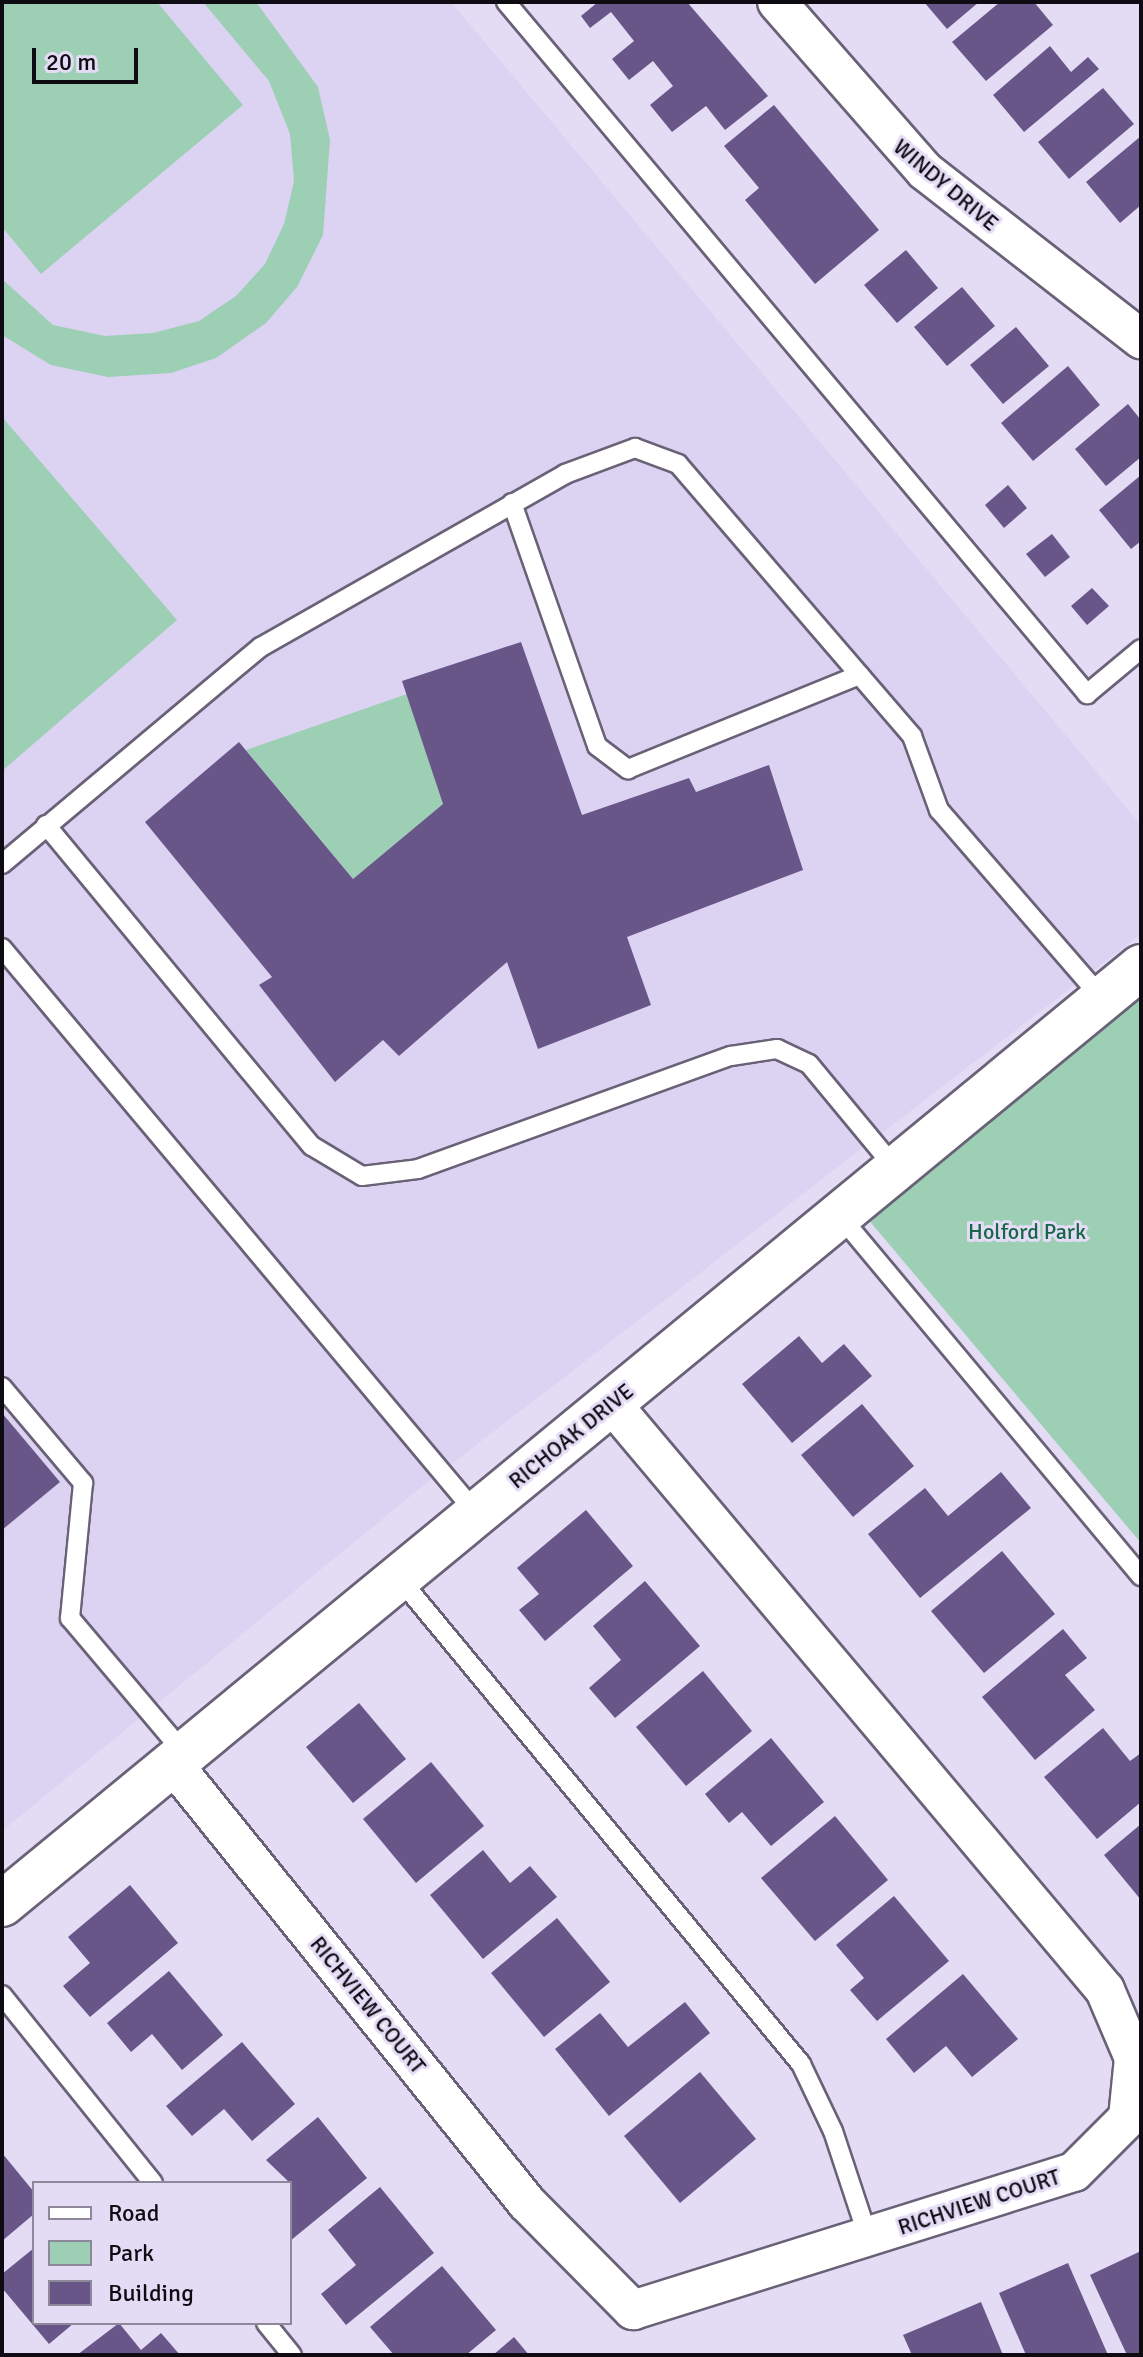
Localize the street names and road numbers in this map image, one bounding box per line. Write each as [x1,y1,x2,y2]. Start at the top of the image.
street label: WINDY DRIVE [888,133,1004,237]
street label: RICHOAK DRIVE [503,1378,639,1494]
street label: RICHVIEW COURT [305,1931,431,2079]
street label: RICHVIEW COURT [895,2163,1063,2241]

